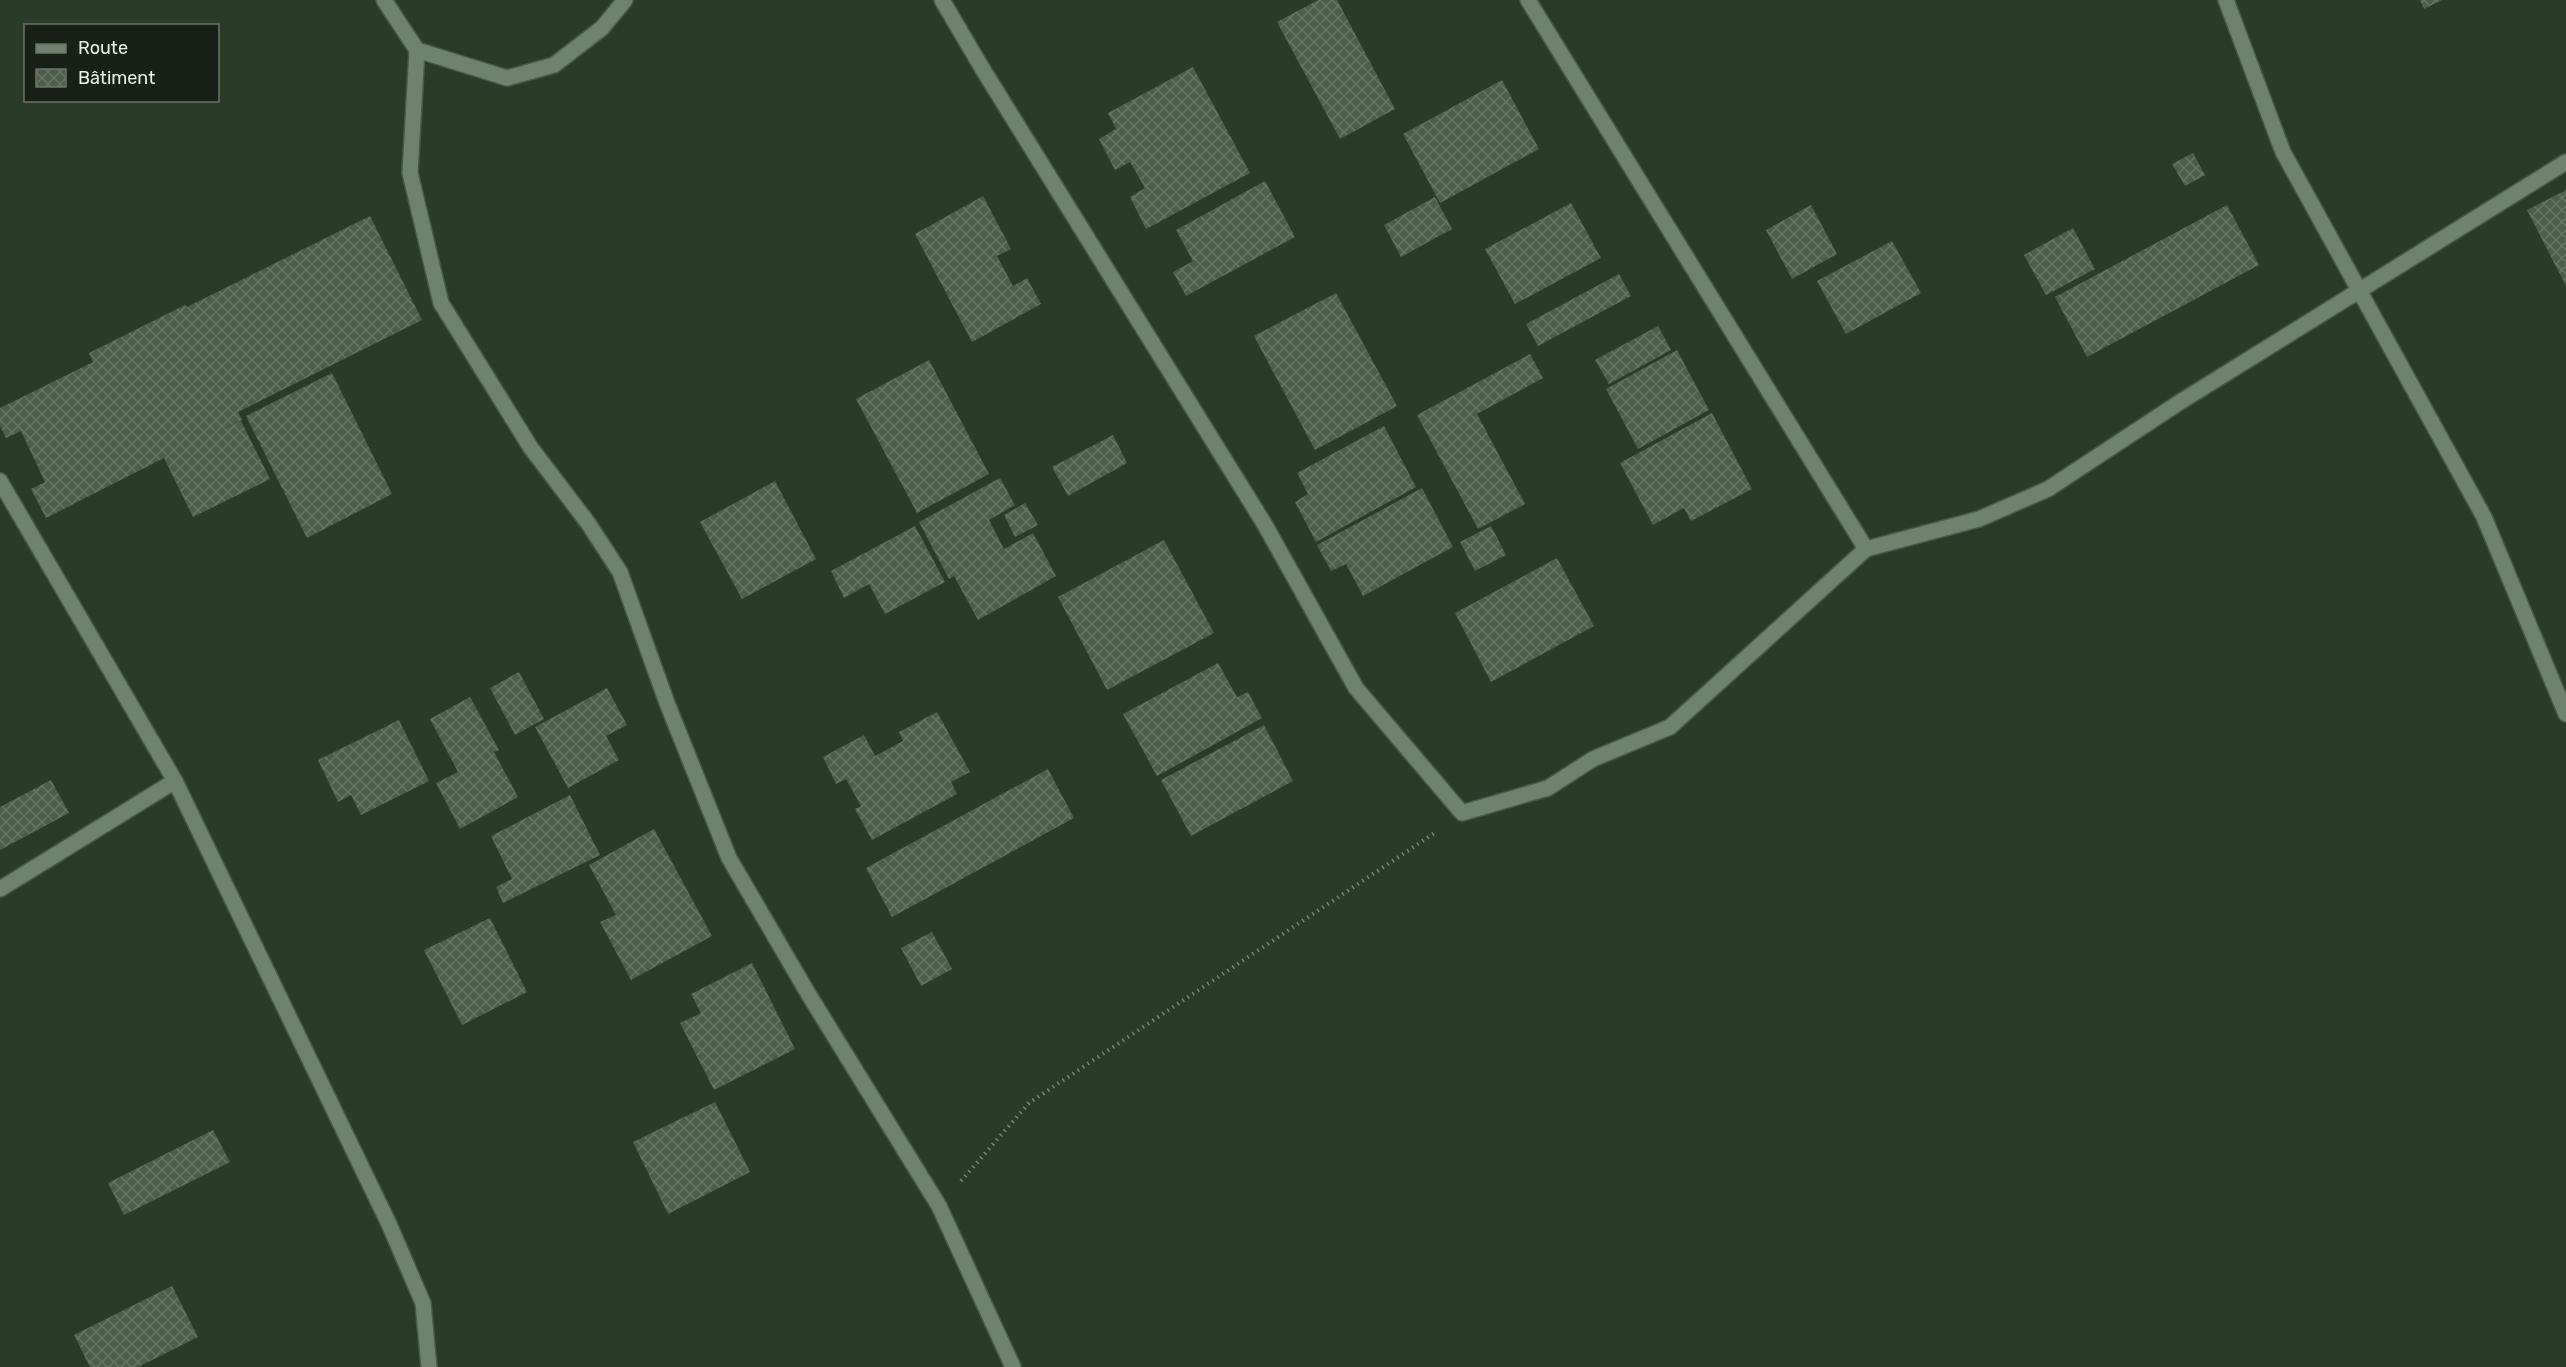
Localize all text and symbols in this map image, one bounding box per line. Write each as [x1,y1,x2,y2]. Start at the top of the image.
legend [24,24,219,102]
text: Route [78,37,128,59]
text: Bâtiment [78,67,155,89]

